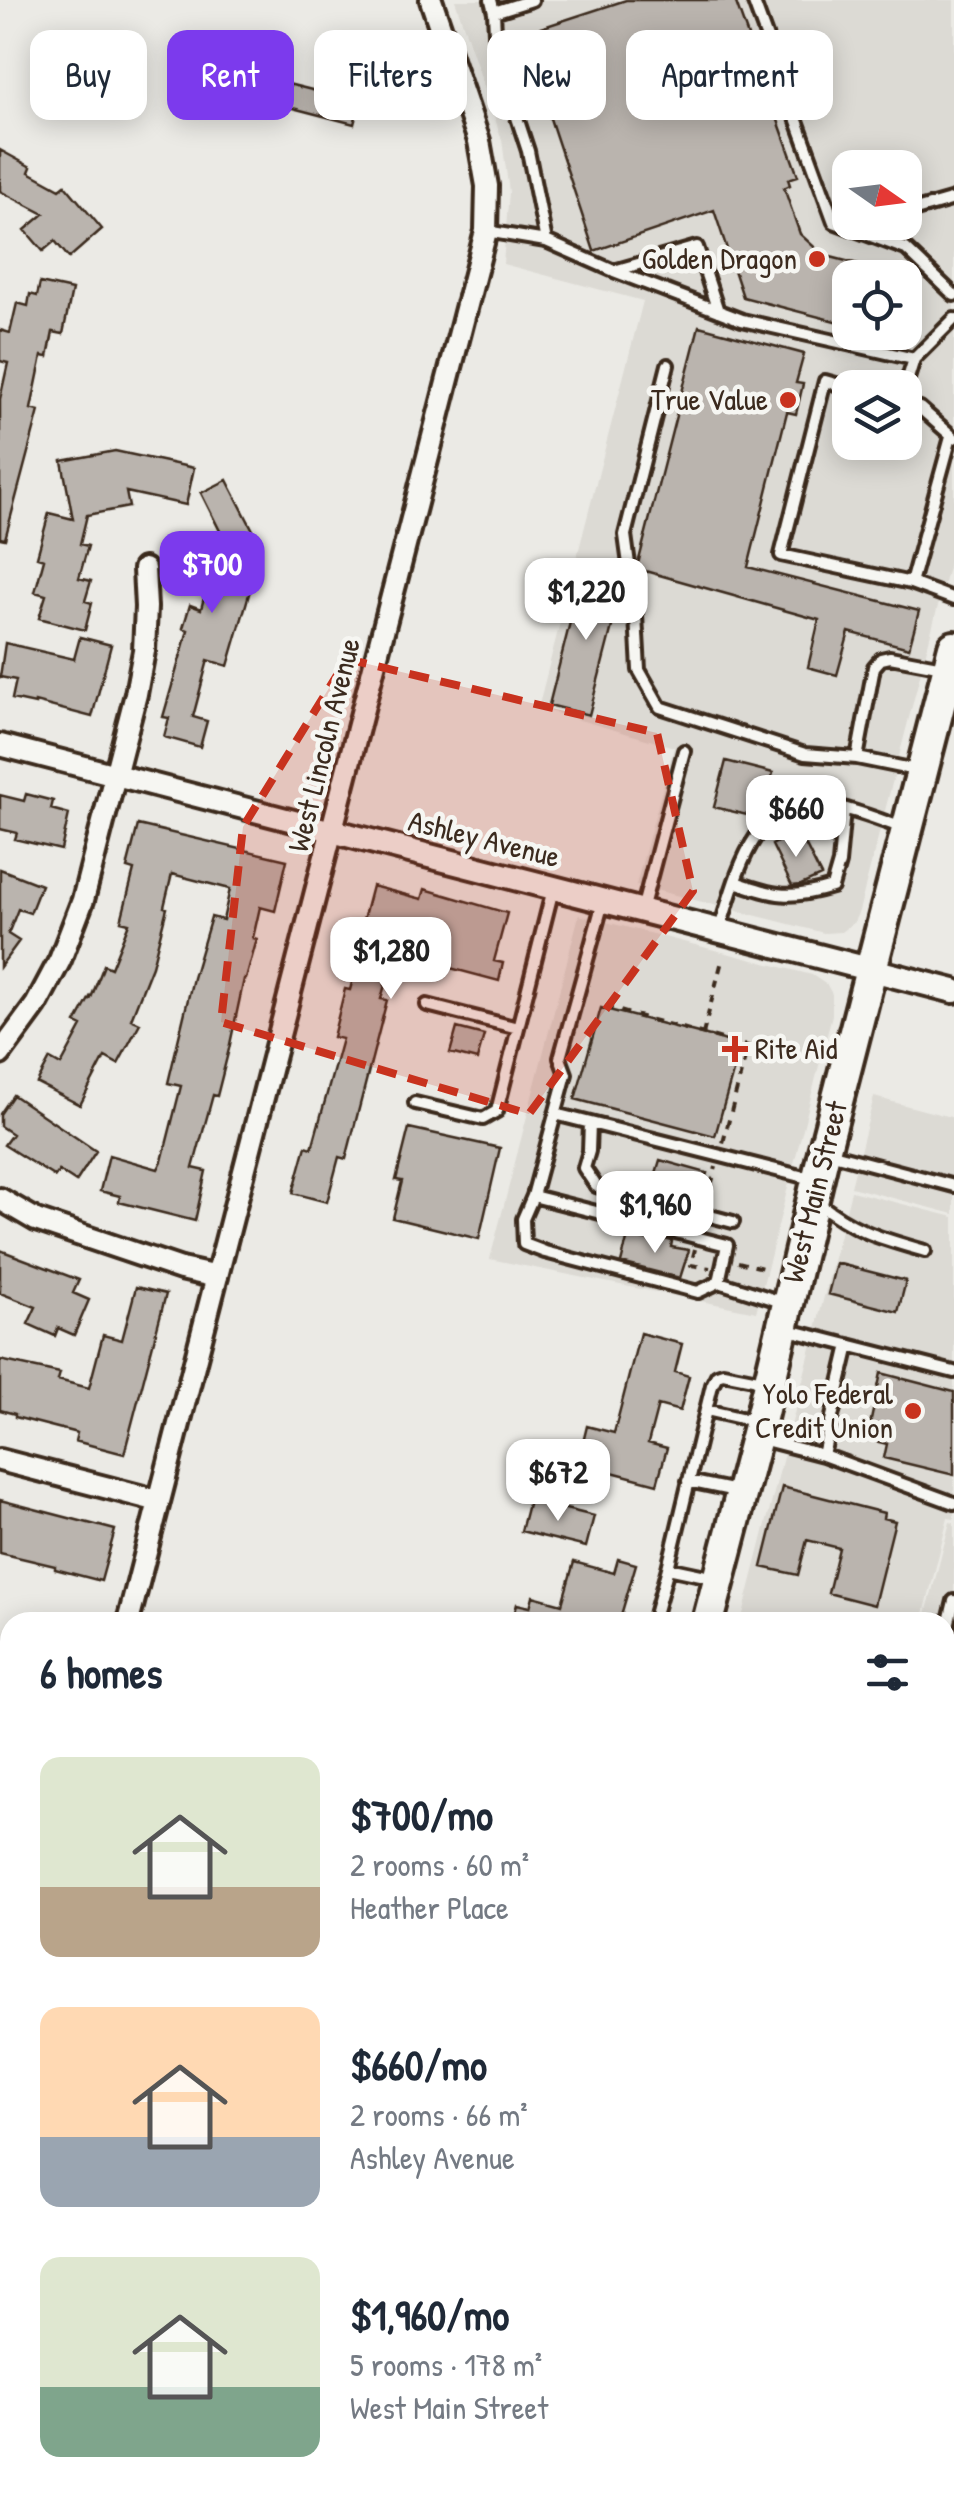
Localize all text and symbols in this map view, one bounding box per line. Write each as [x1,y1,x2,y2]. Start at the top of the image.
chip: Buy [30,30,147,120]
chip: Rent [167,30,294,120]
chip: Filters [314,30,467,120]
chip: New [487,30,606,120]
chip: Apartment [626,30,833,120]
north arrow [832,150,922,240]
map controls [832,150,922,460]
place label: Golden Dragon [642,238,797,278]
marker: Golden Dragon [806,248,828,270]
button: locate [832,260,922,350]
button: layers [832,370,922,460]
place label: True Value [651,379,768,419]
marker: True Value [777,389,799,411]
pin: $700 [153,531,271,616]
text: $700 [182,542,242,585]
pin: $1,220 [505,558,667,643]
text: $1,220 [547,569,625,612]
street label: West Lincoln Avenue [277,634,369,856]
pin: $660 [737,775,855,860]
text: $660 [768,786,824,829]
street label: Ashley Avenue [405,800,564,876]
pin: $1,280 [310,917,472,1002]
text: $1,280 [352,928,430,971]
place label: Rite Aid [755,1028,838,1068]
marker: Rite Aid [724,1038,746,1060]
street label: West Main Street [772,1096,856,1287]
pin: $1,960 [574,1171,736,1256]
text: $1,960 [618,1182,692,1225]
place label: Yolo Federal Credit Union [755,1373,893,1447]
marker: Yolo Federal Credit Union [902,1400,924,1422]
pin: $672 [499,1439,617,1524]
text: $672 [528,1450,588,1493]
text: 6 homes [40,1644,162,1701]
icon: filters [860,1645,915,1700]
text: $700/mo [350,1786,493,1843]
icon: home [120,1797,240,1917]
text: 2 rooms · 60 m² [350,1843,529,1886]
text: Heather Place [350,1886,509,1929]
text: $660/mo [350,2036,487,2093]
icon: home [120,2047,240,2167]
text: 2 rooms · 66 m² [350,2093,528,2136]
text: Ashley Avenue [350,2136,515,2179]
text: $1,960/mo [350,2286,509,2343]
icon: home [120,2297,240,2417]
text: 5 rooms · 178 m² [350,2343,542,2386]
text: West Main Street [350,2386,548,2429]

